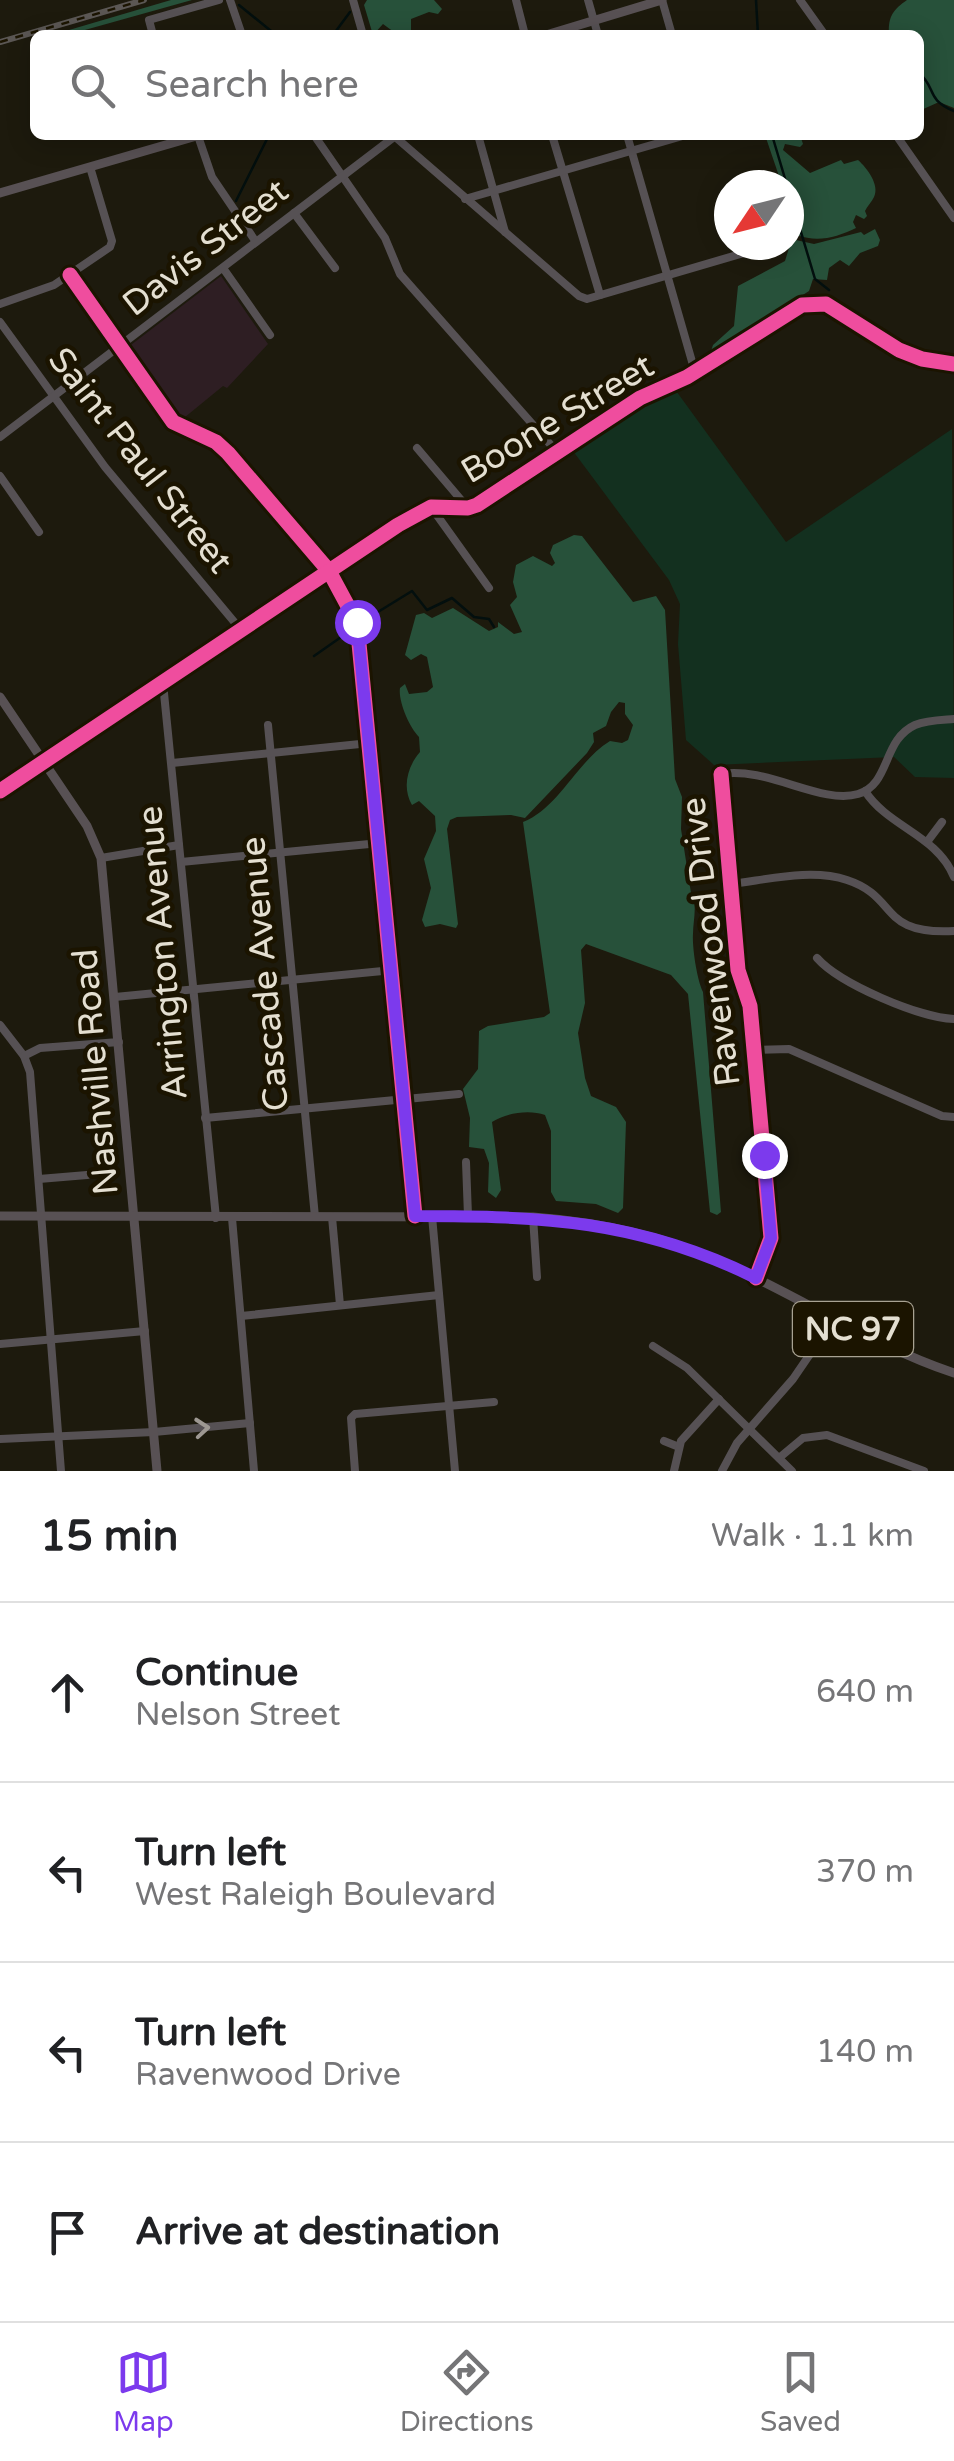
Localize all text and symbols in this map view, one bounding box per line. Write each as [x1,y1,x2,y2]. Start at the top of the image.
search box [30,30,924,140]
icon: search [65,58,120,113]
text: Search here [145,62,359,108]
street label: Davis Street [114,170,297,325]
north arrow [714,170,804,260]
street label: Saint Paul Street [39,339,241,582]
street label: Boone Street [454,345,661,493]
route start [335,600,381,646]
street label: Ravenwood Drive [672,795,750,1089]
street label: Arrington Avenue [129,804,197,1102]
street label: Cascade Avenue [232,835,298,1113]
street label: Nashville Road [64,947,128,1197]
route end [742,1133,788,1179]
road number: NC 97 [793,1302,913,1356]
one-way arrow [194,1417,210,1439]
text: 15 min [40,1511,178,1562]
text: Walk · 1.1 km [711,1517,914,1555]
text: Continue [135,1650,298,1696]
icon: ahead [40,1665,95,1720]
text: 640 m [816,1673,914,1711]
text: Nelson Street [135,1696,340,1734]
text: Turn left [135,1830,286,1876]
icon: left [40,1845,95,1900]
text: 370 m [816,1853,914,1891]
text: West Raleigh Boulevard [135,1876,496,1914]
text: Turn left [135,2010,286,2056]
icon: left [40,2025,95,2080]
text: 140 m [816,2033,914,2071]
text: Ravenwood Drive [135,2056,401,2094]
icon: arrive [40,2205,95,2260]
text: Arrive at destination [135,2209,500,2255]
tab: Map [113,2345,174,2439]
tab: Directions [400,2345,534,2439]
tab: Saved [760,2345,841,2439]

